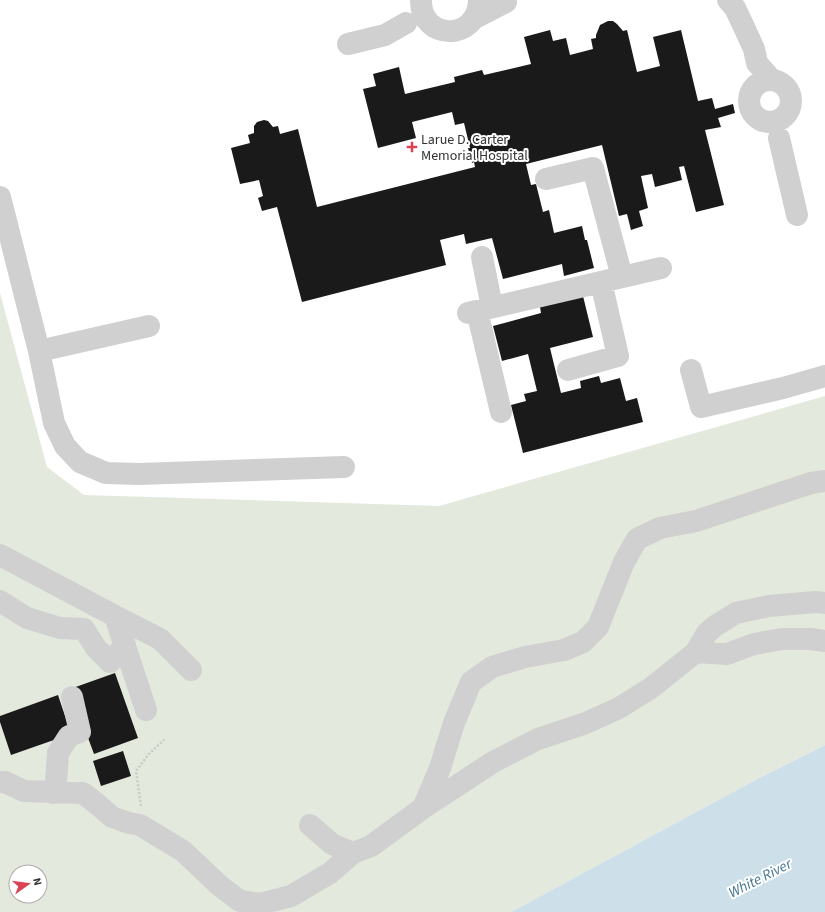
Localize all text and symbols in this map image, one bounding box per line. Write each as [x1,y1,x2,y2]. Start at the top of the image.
place label: Larue D. Carter Memorial Hospital [421,130,528,166]
marker: Larue D. Carter Memorial Hospital [406,141,418,153]
water label: White River [725,853,796,903]
north arrow [8,864,48,904]
text: N [29,876,45,887]

